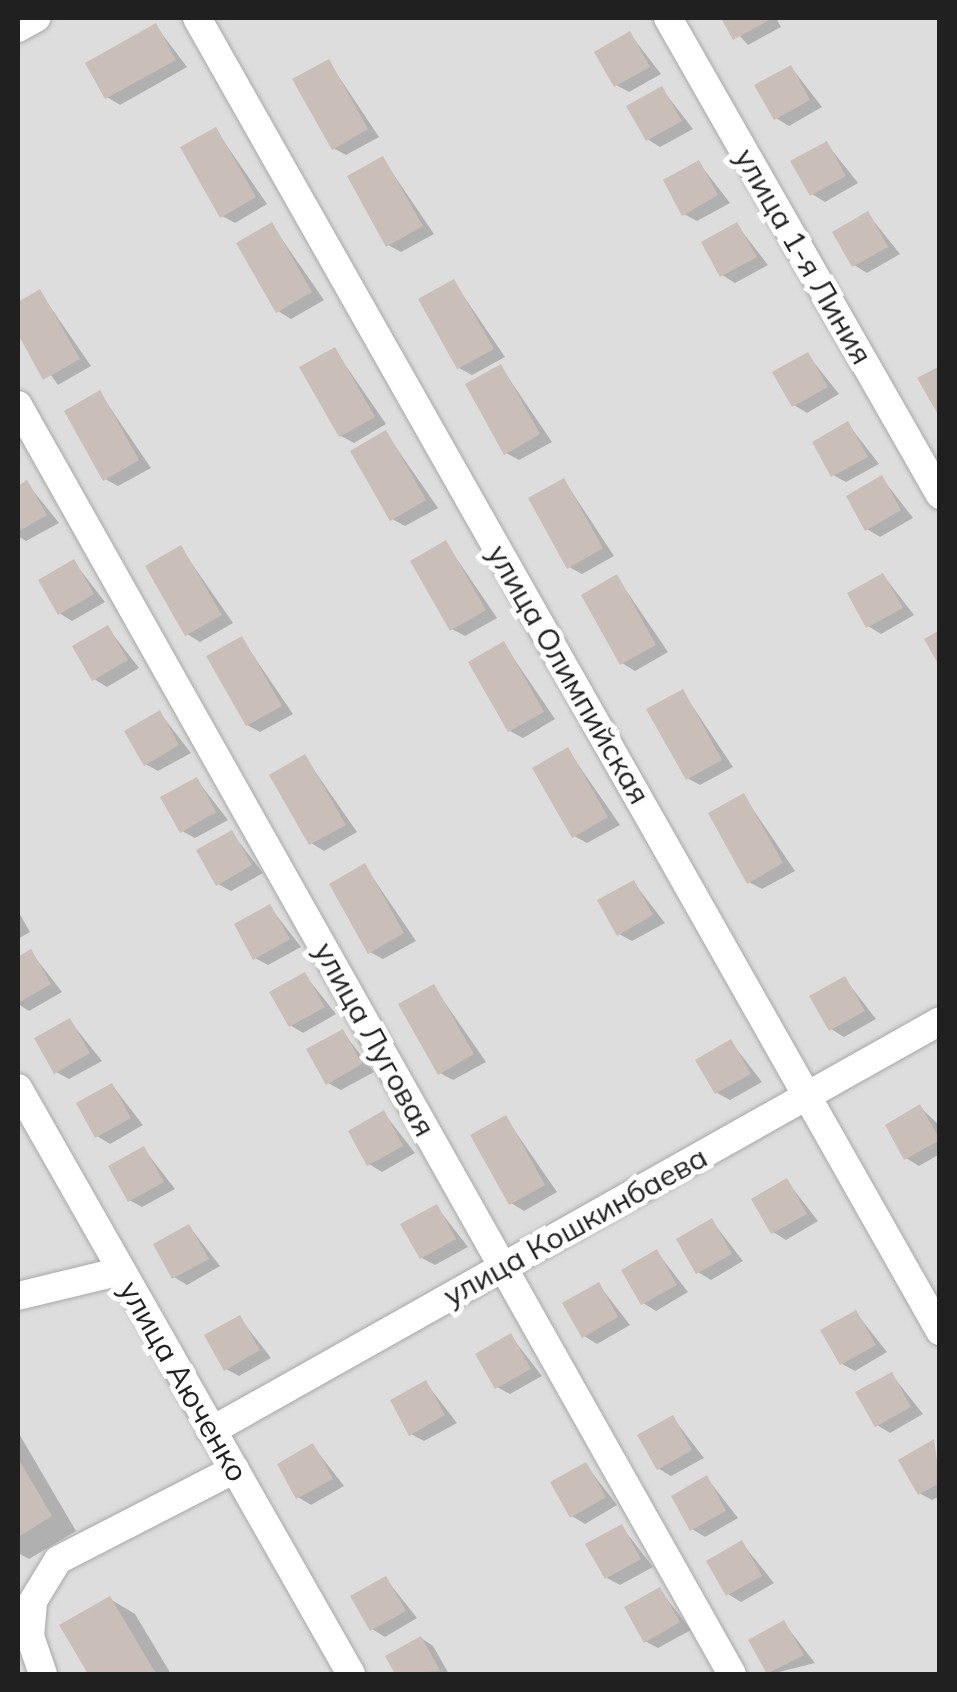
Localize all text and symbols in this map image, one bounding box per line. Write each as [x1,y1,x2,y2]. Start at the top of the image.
street label: улица 1-я Линия [728,142,880,370]
street label: улица Олимпийская [480,538,658,810]
street label: улица Луговая [307,936,443,1142]
street label: улица Кошкинбаева [437,1138,713,1314]
street label: улица Аюченко [112,1274,256,1488]

